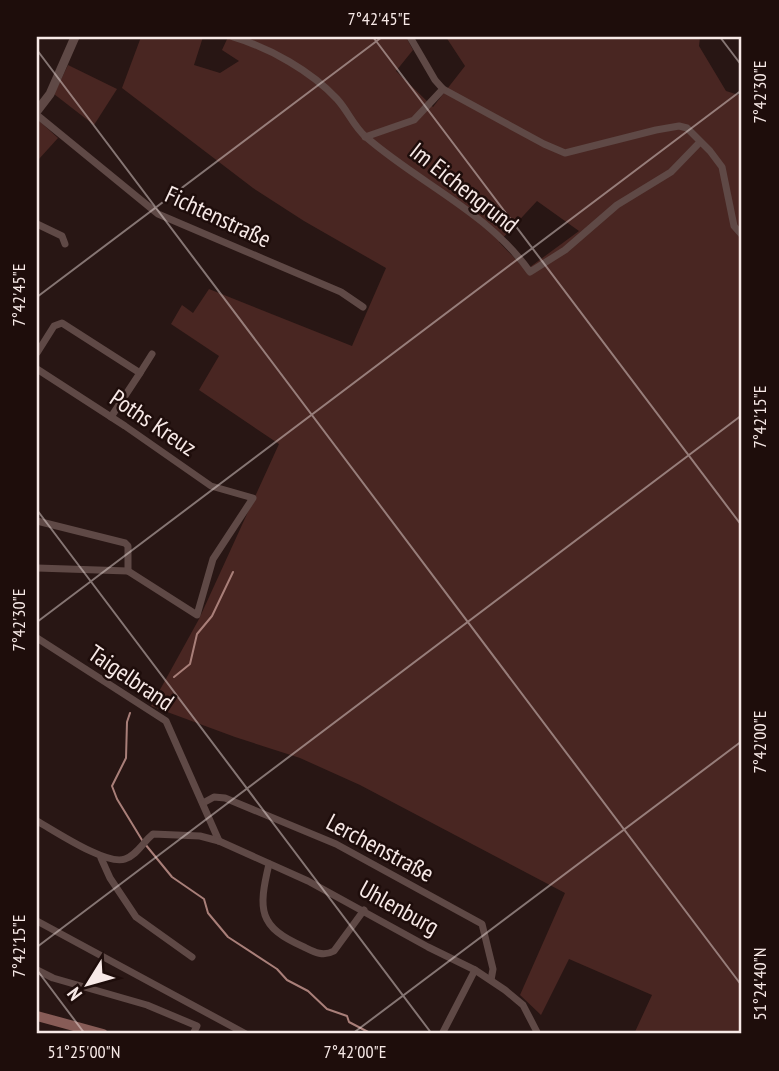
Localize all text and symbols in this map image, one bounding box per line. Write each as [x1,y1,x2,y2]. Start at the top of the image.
text: 7°42'45"E [348,7,410,30]
text: 7°42'30"E [748,61,771,123]
street label: Im Eichengrund [404,135,525,240]
street label: Fichtenstraße [160,178,276,255]
text: 7°42'45"E [7,264,30,326]
street label: Poths Kreuz [104,382,202,463]
text: 7°42'15"E [748,386,771,448]
text: 7°42'30"E [7,589,30,651]
street label: Taigelbrand [82,638,180,718]
text: 7°42'00"E [748,711,771,773]
street label: Lerchenstraße [321,806,439,889]
street label: Uhlenburg [354,873,445,942]
text: 7°42'15"E [7,915,30,977]
north arrow [52,948,122,1018]
text: 51°24'40"N [748,948,771,1020]
text: N [62,983,87,1006]
text: 51°25'00"N [48,1040,120,1063]
text: 7°42'00"E [324,1040,386,1063]

